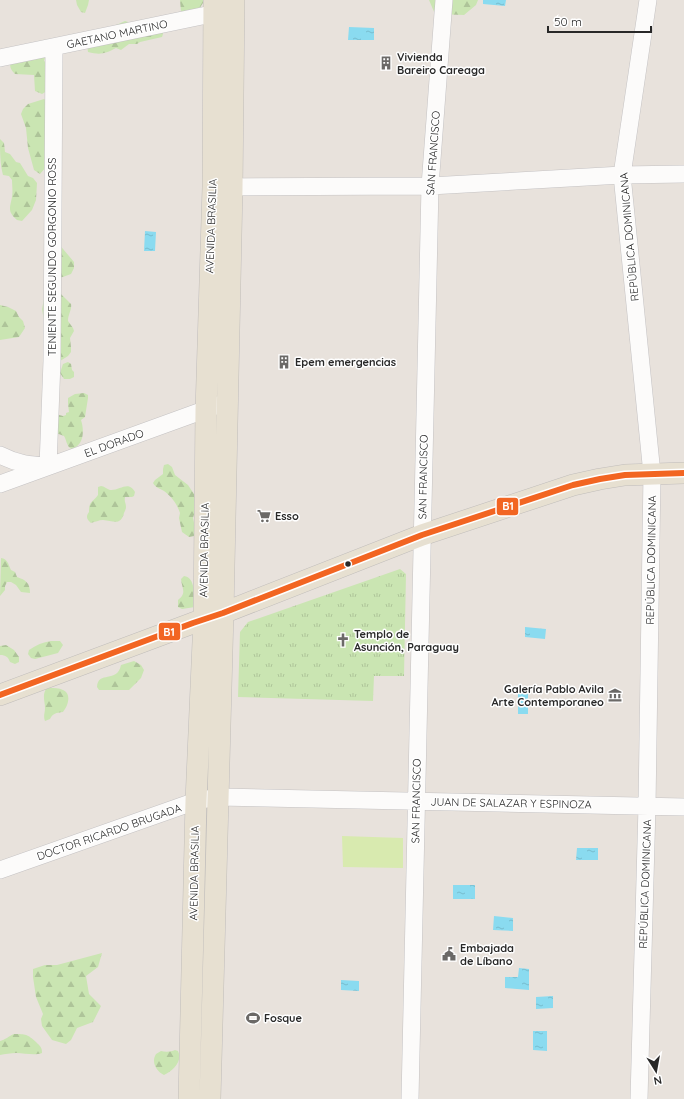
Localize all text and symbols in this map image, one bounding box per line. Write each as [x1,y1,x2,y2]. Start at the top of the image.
scale bar [548,8,651,34]
text: 50 m [554,14,582,29]
street label: GAETANO MARTINO [65,16,169,52]
place label: Vivienda Bareiro Careaga [397,50,485,77]
building icon: Vivienda Bareiro Careaga [378,55,394,71]
street label: SAN FRANCISCO [423,110,443,196]
street label: TENIENTE SEGUNDO GORGONIO ROSS [45,158,59,356]
street label: REPÚBLICA DOMINICANA [616,172,642,302]
street label: AVENIDA BRASILIA [202,178,220,274]
building icon: Epem emergencias [276,354,292,370]
place label: Epem emergencias [295,355,396,369]
street label: EL DORADO [82,426,146,460]
street label: SAN FRANCISCO [415,435,431,519]
street label: REPÚBLICA DOMINICANA [643,495,659,625]
line badge: B1 [496,497,519,516]
text: B1 [502,499,514,513]
street label: AVENIDA BRASILIA [196,503,212,597]
supermarket icon: Esso [256,508,272,524]
place label: Esso [275,509,299,523]
unlabelled marker [343,559,353,569]
line badge: B1 [158,622,181,641]
text: B1 [163,625,175,639]
place label: Templo de Asunción, Paraguay [354,627,459,654]
church icon: Templo de Asunción, Paraguay [335,632,351,648]
place label: Galería Pablo Avila Arte Contemporaneo [492,682,604,709]
museum icon: Galería Pablo Avila Arte Contemporaneo [607,687,623,703]
street label: SAN FRANCISCO [408,759,424,843]
street label: JUAN DE SALAZAR Y ESPINOZA [430,795,592,811]
street label: DOCTOR RICARDO BRUGADA [35,801,183,863]
street label: REPÚBLICA DOMINICANA [636,819,654,949]
street label: AVENIDA BRASILIA [186,826,202,920]
place label: Embajada de Líbano [460,941,514,968]
public building icon: Embajada de Líbano [441,946,457,962]
sports icon: Fosque [245,1010,261,1026]
place label: Fosque [264,1011,303,1025]
north arrow [636,1051,676,1091]
text: N [653,1073,663,1088]

